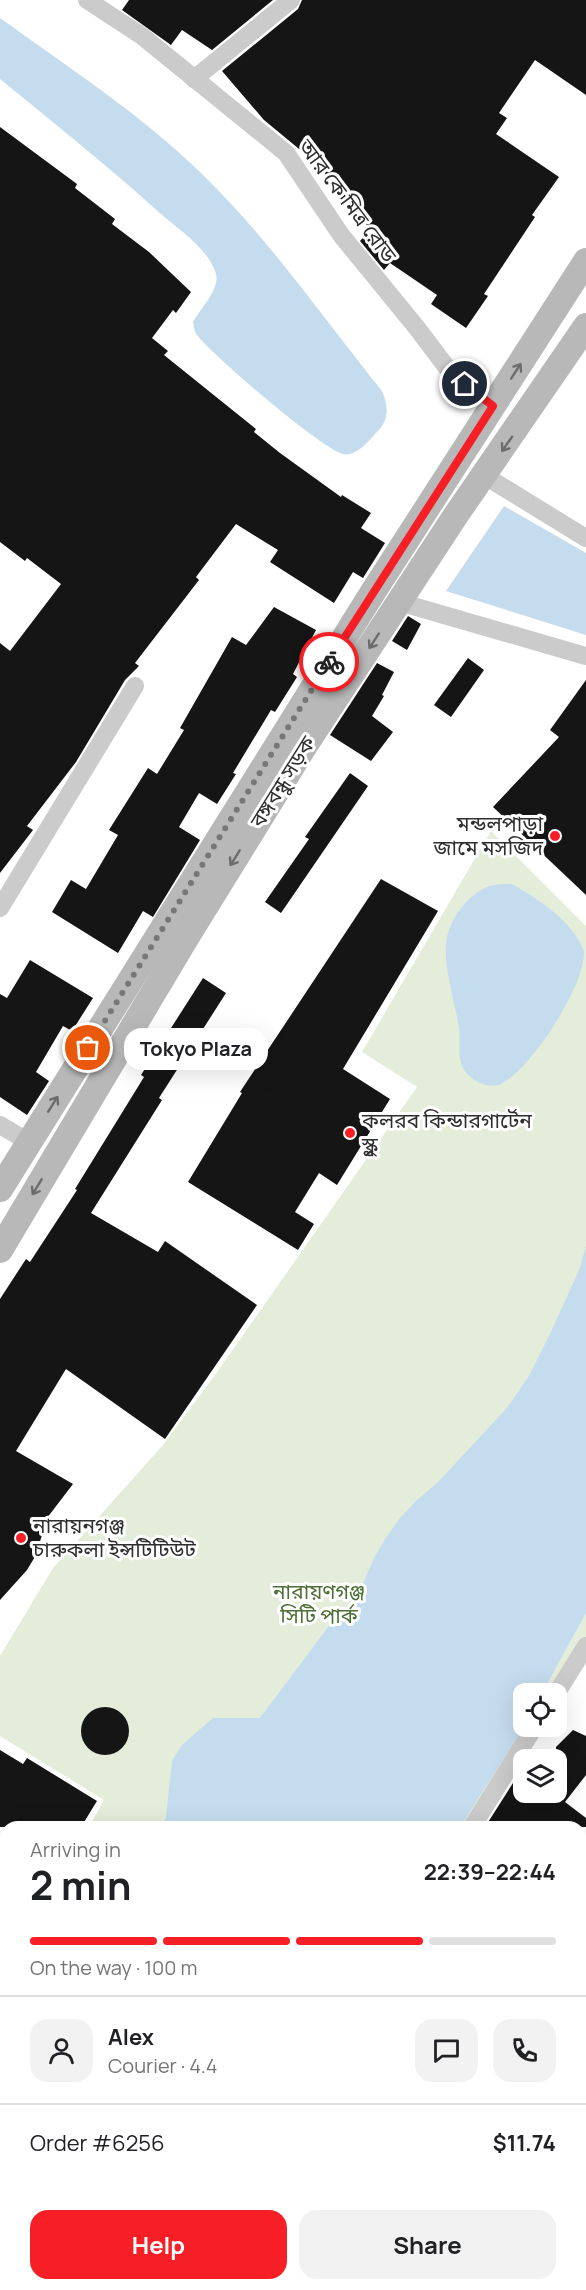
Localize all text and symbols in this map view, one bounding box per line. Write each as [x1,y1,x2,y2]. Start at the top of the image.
street label: আর কে মিত্র রোড [292,132,404,268]
pin [439,358,490,409]
one-way arrow [509,362,522,379]
icon: home [448,367,481,400]
one-way arrow [501,436,513,452]
courier [299,632,359,692]
one-way arrow [367,632,380,649]
icon: bike [313,646,346,679]
street label: বঙ্গবন্ধু সড়ক [243,730,322,834]
place label: মন্ডলপাড়া জামে মসজিদ [432,809,543,861]
marker: মন্ডলপাড়া জামে মসজিদ [548,829,562,843]
one-way arrow [229,849,241,866]
pin [62,1022,113,1073]
callout: Tokyo Plaza [124,1027,268,1069]
icon: bag [71,1031,104,1064]
text: Tokyo Plaza [140,1035,252,1062]
one-way arrow [47,1096,59,1113]
place label: কলরব কিন্ডারগার্টেন স্কুল [361,1106,532,1158]
marker: কলরব কিন্ডারগার্টেন স্কুল [343,1126,357,1140]
one-way arrow [31,1178,43,1195]
place label: নারায়নগঞ্জ চারুকলা ইন্সটিটিউট [32,1511,196,1563]
marker: নারায়নগঞ্জ চারুকলা ইন্সটিটিউট [14,1531,28,1545]
park label: নারায়ণগঞ্জ সিটি পার্ক [272,1577,365,1629]
map controls [513,1683,567,1803]
button: locate [513,1683,567,1737]
button: layers [513,1749,567,1803]
text: Arriving in [30,1836,121,1863]
text: 22:39–22:44 [424,1857,556,1887]
text: 2 min [30,1858,131,1912]
text: On the way · 100 m [30,1954,197,1981]
button: person [30,2019,93,2082]
button: chat [415,2019,478,2082]
button: phone [493,2019,556,2082]
text: Alex [108,2022,154,2052]
text: Courier · 4.4 [108,2052,218,2079]
text: Order #6256 [30,2128,165,2158]
text: $11.74 [493,2128,556,2158]
button: Help [30,2210,287,2279]
button: Share [299,2210,556,2279]

